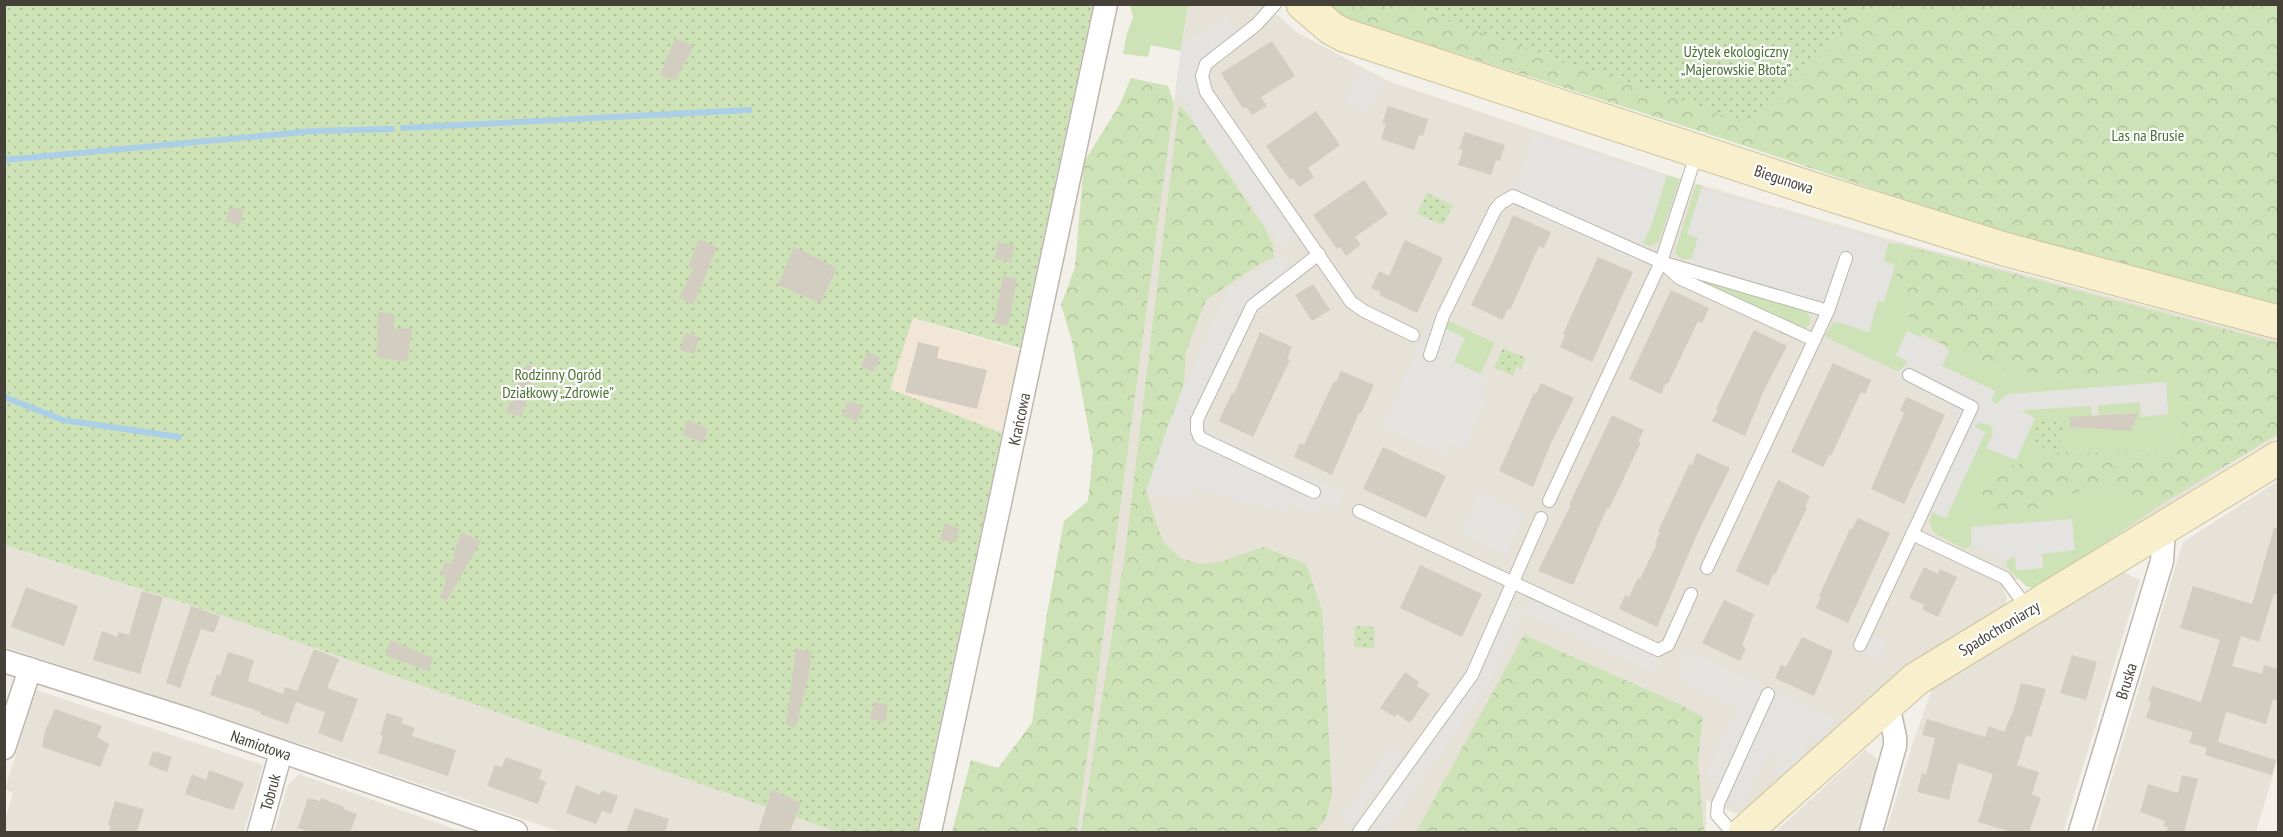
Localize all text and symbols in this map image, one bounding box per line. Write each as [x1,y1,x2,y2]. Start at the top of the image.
park label: Użytek ekologiczny „Majerowskie Błota” [1681,41,1792,79]
park label: Las na Brusie [2112,125,2184,145]
street label: Biegunowa [1752,160,1816,198]
park label: Rodzinny Ogród Działkowy „Zdrowie” [502,364,614,402]
street label: Krańcowa [1004,391,1034,447]
street label: Spadochroniarzy [1955,596,2043,660]
street label: Bruska [2111,660,2141,702]
street label: Namiotowa [228,725,294,765]
street label: Tobruk [256,771,285,812]

